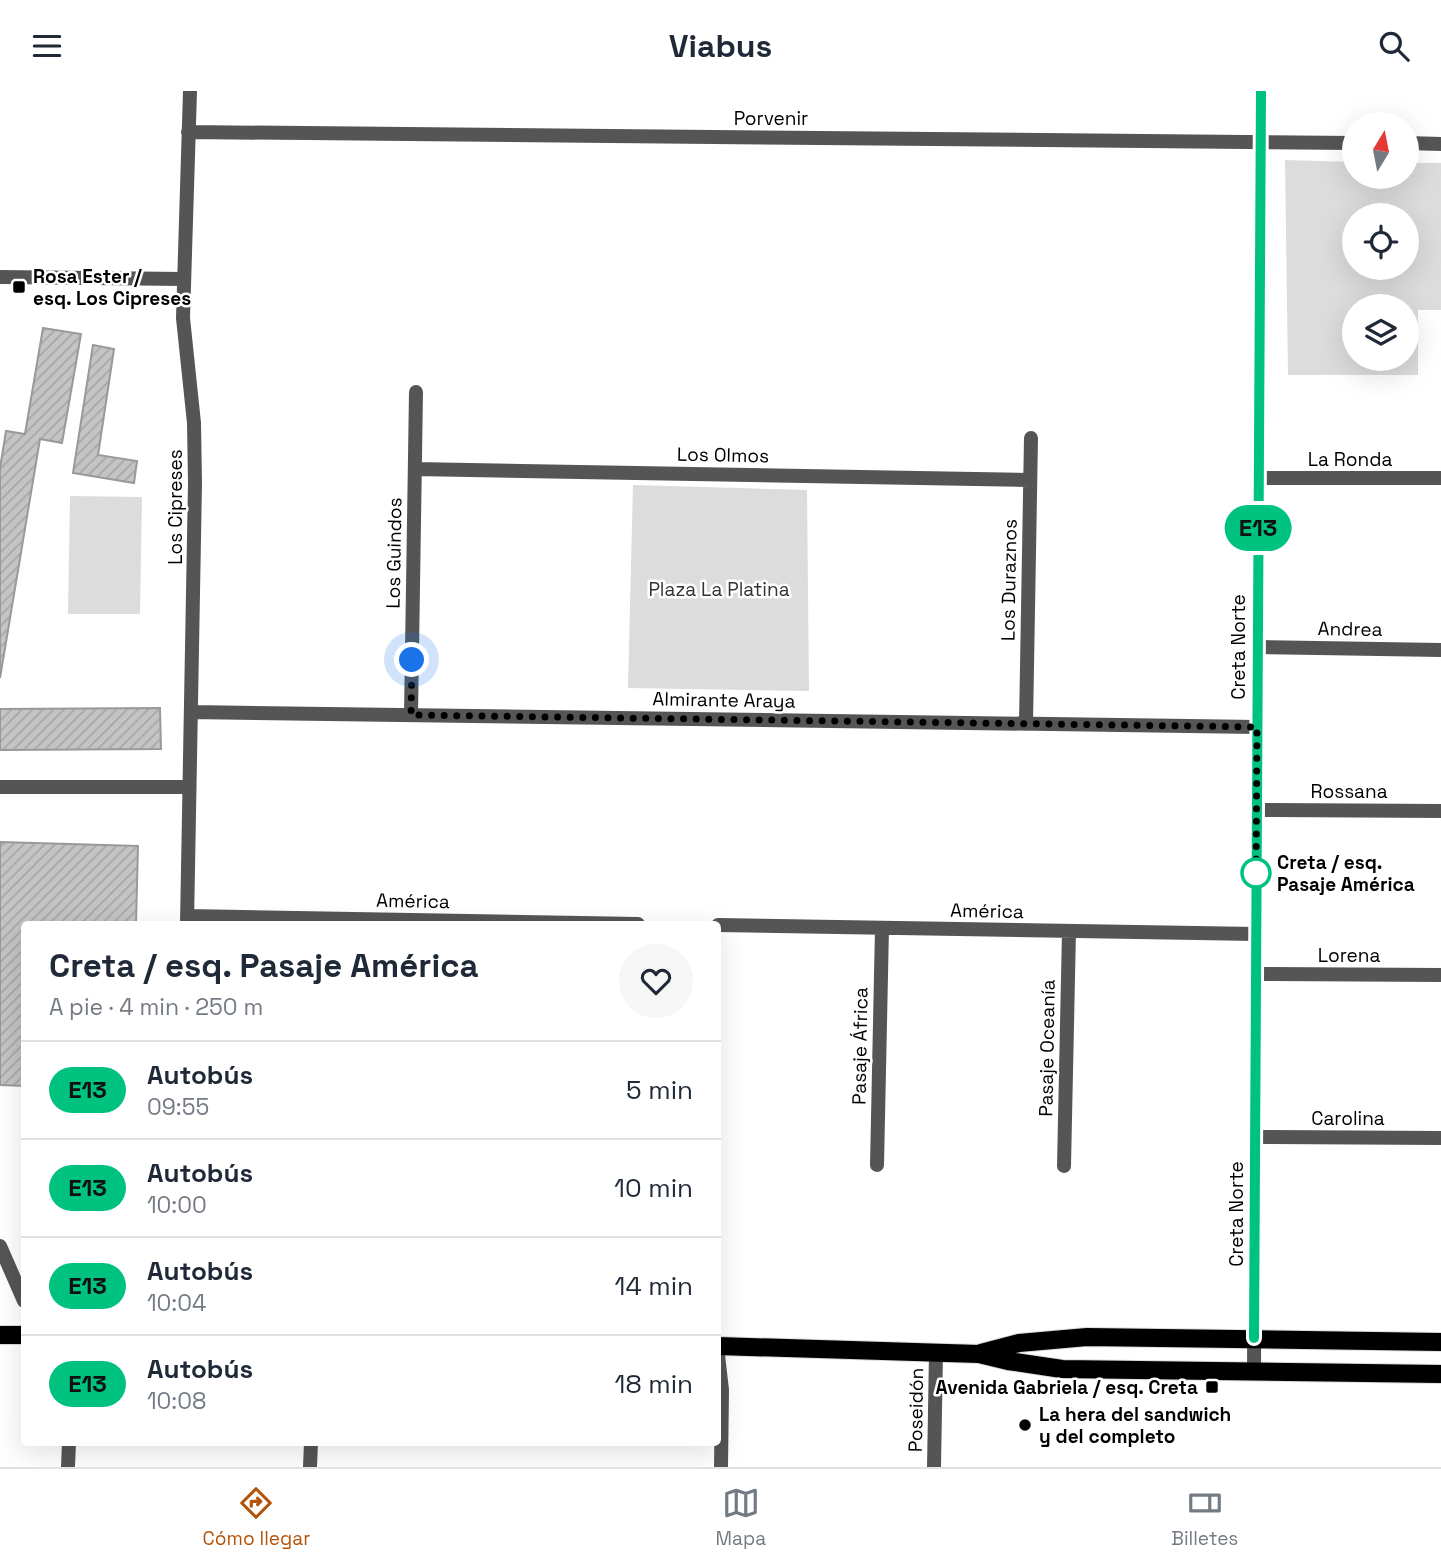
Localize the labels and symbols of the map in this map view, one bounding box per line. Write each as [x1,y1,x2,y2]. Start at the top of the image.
street label: Porvenir [734,106,808,131]
north arrow [1342,112,1419,189]
place label: Rosa Ester / esq. Los Cipreses [33,264,191,311]
marker: Rosa Ester / esq. Los Cipreses [11,279,27,295]
street label: Los Olmos [677,442,769,468]
street label: La Ronda [1308,447,1392,472]
street label: Los Cipreses [163,449,188,565]
street label: Los Guindos [381,497,407,609]
line badge: E13 [1218,505,1298,551]
street label: Los Duraznos [995,519,1023,641]
park label: Plaza La Platina [648,577,790,602]
street label: Creta Norte [1226,594,1251,700]
street label: Andrea [1317,616,1383,642]
your location [394,642,429,677]
street label: Almirante Araya [652,686,796,714]
street label: Rossana [1310,779,1388,804]
place label: Creta / esq. Pasaje América [1277,850,1415,897]
marker: Creta / esq. Pasaje América [1241,858,1271,888]
street label: América [376,888,450,914]
street label: América [950,898,1024,924]
street label: Lorena [1318,943,1380,968]
street label: Pasaje Oceanía [1033,979,1061,1117]
street label: Pasaje África [846,987,874,1105]
street label: Carolina [1311,1106,1385,1131]
street label: Creta Norte [1224,1161,1249,1267]
street label: Poseidón [903,1368,929,1452]
place label: Avenida Gabriela / esq. Creta [935,1375,1198,1400]
marker: Avenida Gabriela / esq. Creta [1204,1379,1220,1395]
place label: La hera del sandwich y del completo [1039,1402,1231,1449]
marker: La hera del sandwich y del completo [1017,1417,1033,1433]

